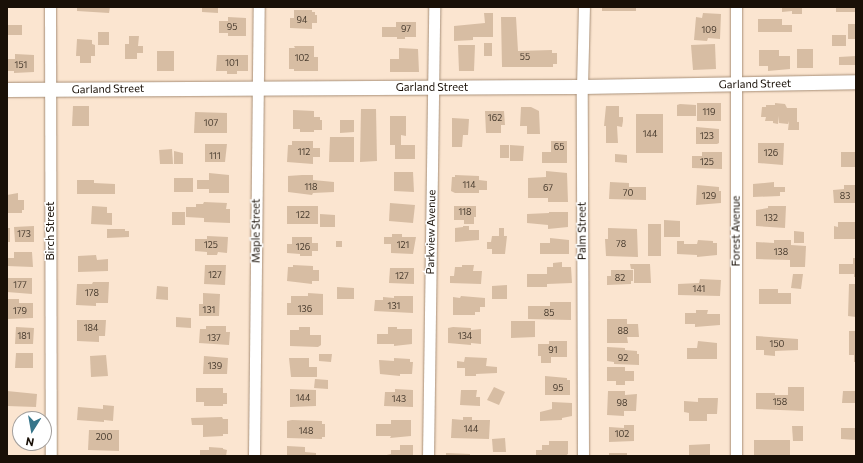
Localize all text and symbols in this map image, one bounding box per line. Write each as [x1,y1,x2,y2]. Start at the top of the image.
house number: 94 [297,15,307,25]
house number: 95 [227,22,237,32]
house number: 97 [401,24,411,34]
house number: 109 [701,25,717,35]
house number: 55 [520,52,530,62]
house number: 102 [295,53,309,63]
house number: 101 [225,58,239,68]
house number: 151 [15,60,27,70]
street label: Garland Street [719,77,791,91]
street label: Garland Street [396,80,468,94]
street label: Garland Street [72,82,144,96]
house number: 119 [702,107,716,117]
house number: 162 [488,113,502,123]
house number: 107 [204,118,218,128]
house number: 144 [643,129,657,139]
house number: 123 [700,131,714,141]
house number: 65 [554,142,564,152]
house number: 112 [298,147,310,157]
house number: 126 [764,148,778,158]
house number: 111 [209,151,221,161]
house number: 125 [700,157,714,167]
house number: 114 [462,180,476,190]
house number: 118 [304,182,318,192]
house number: 67 [543,183,553,193]
house number: 70 [623,188,633,198]
street label: Parkview Avenue [424,190,438,274]
house number: 129 [702,191,716,201]
house number: 83 [840,191,850,201]
street label: Forest Avenue [729,196,743,266]
street label: Maple Street [249,199,263,263]
street label: Birch Street [43,201,57,261]
street label: Palm Street [575,202,589,260]
house number: 118 [458,207,472,217]
house number: 122 [296,210,310,220]
house number: 132 [764,213,778,223]
house number: 173 [17,229,31,239]
house number: 78 [616,239,626,249]
house number: 125 [204,240,218,250]
house number: 121 [397,240,409,250]
house number: 126 [296,242,310,252]
house number: 138 [774,247,788,257]
house number: 127 [208,270,222,280]
house number: 127 [395,271,409,281]
house number: 82 [615,273,625,283]
house number: 177 [13,280,27,290]
house number: 141 [693,284,705,294]
house number: 178 [85,288,99,298]
house number: 131 [388,301,400,311]
house number: 136 [298,304,312,314]
house number: 131 [203,305,215,315]
house number: 179 [13,306,27,316]
house number: 85 [544,308,554,318]
house number: 184 [84,323,98,333]
house number: 88 [618,326,628,336]
house number: 181 [17,331,31,341]
house number: 134 [458,331,472,341]
house number: 137 [207,333,221,343]
house number: 150 [770,339,784,349]
house number: 91 [548,345,558,355]
house number: 92 [618,353,628,363]
house number: 139 [208,361,222,371]
house number: 95 [553,383,563,393]
house number: 144 [296,393,310,403]
house number: 143 [392,394,406,404]
house number: 158 [773,397,787,407]
house number: 98 [617,398,627,408]
north arrow [12,411,52,451]
house number: 144 [464,424,478,434]
house number: 148 [299,426,313,436]
house number: 102 [615,429,629,439]
house number: 200 [96,432,112,442]
text: N [25,435,35,449]

